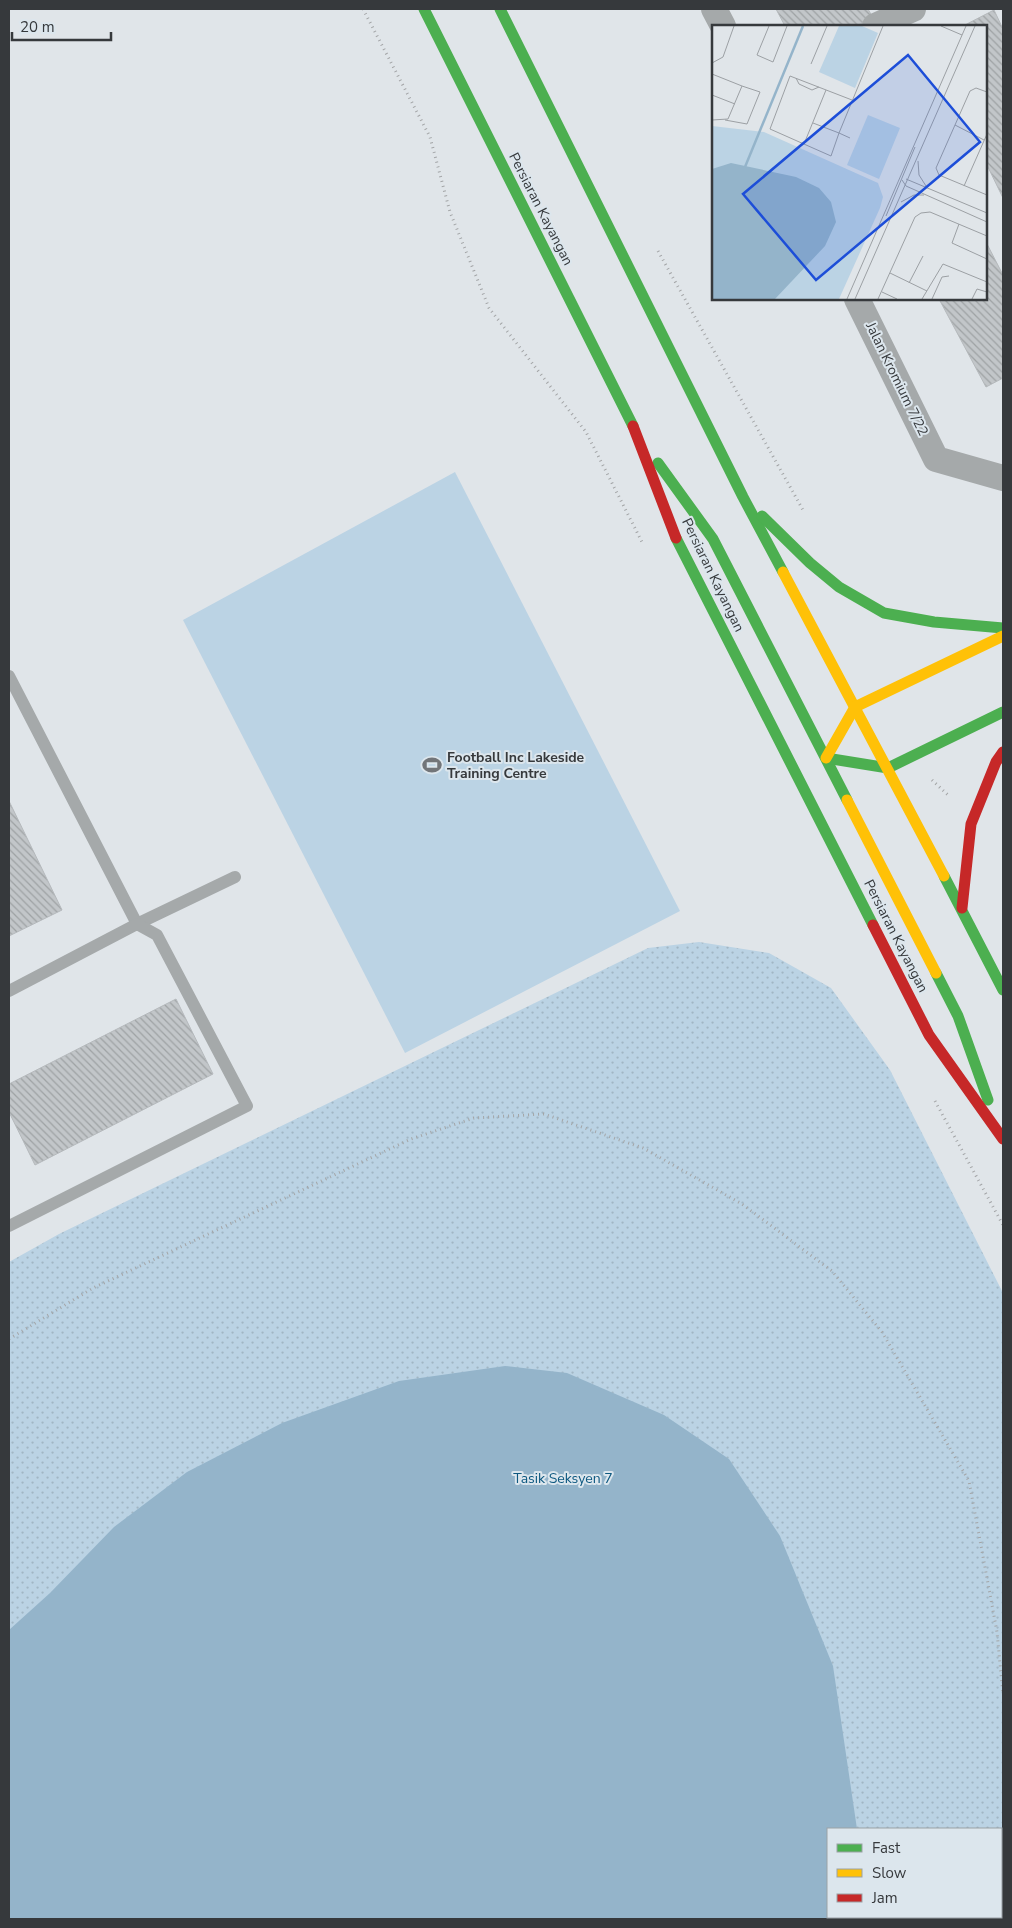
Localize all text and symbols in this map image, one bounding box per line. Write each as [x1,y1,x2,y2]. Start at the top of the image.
scale bar [12,10,111,42]
text: 20 m [20,17,55,37]
inset map [712,25,987,300]
street label: Persiaran Kayangan [504,149,578,269]
street label: Jalan Kromium 7/22 [861,318,933,439]
street label: Persiaran Kayangan [677,515,749,635]
place label: Football Inc Lakeside Training Centre [447,748,585,783]
sports icon: Football Inc Lakeside Training Centre [421,754,443,776]
street label: Persiaran Kayangan [859,876,933,996]
park label: Tasik Seksyen 7 [513,1469,613,1488]
legend [827,1828,1002,1918]
text: Fast [872,1838,901,1858]
text: Slow [872,1863,907,1883]
text: Jam [871,1888,898,1908]

